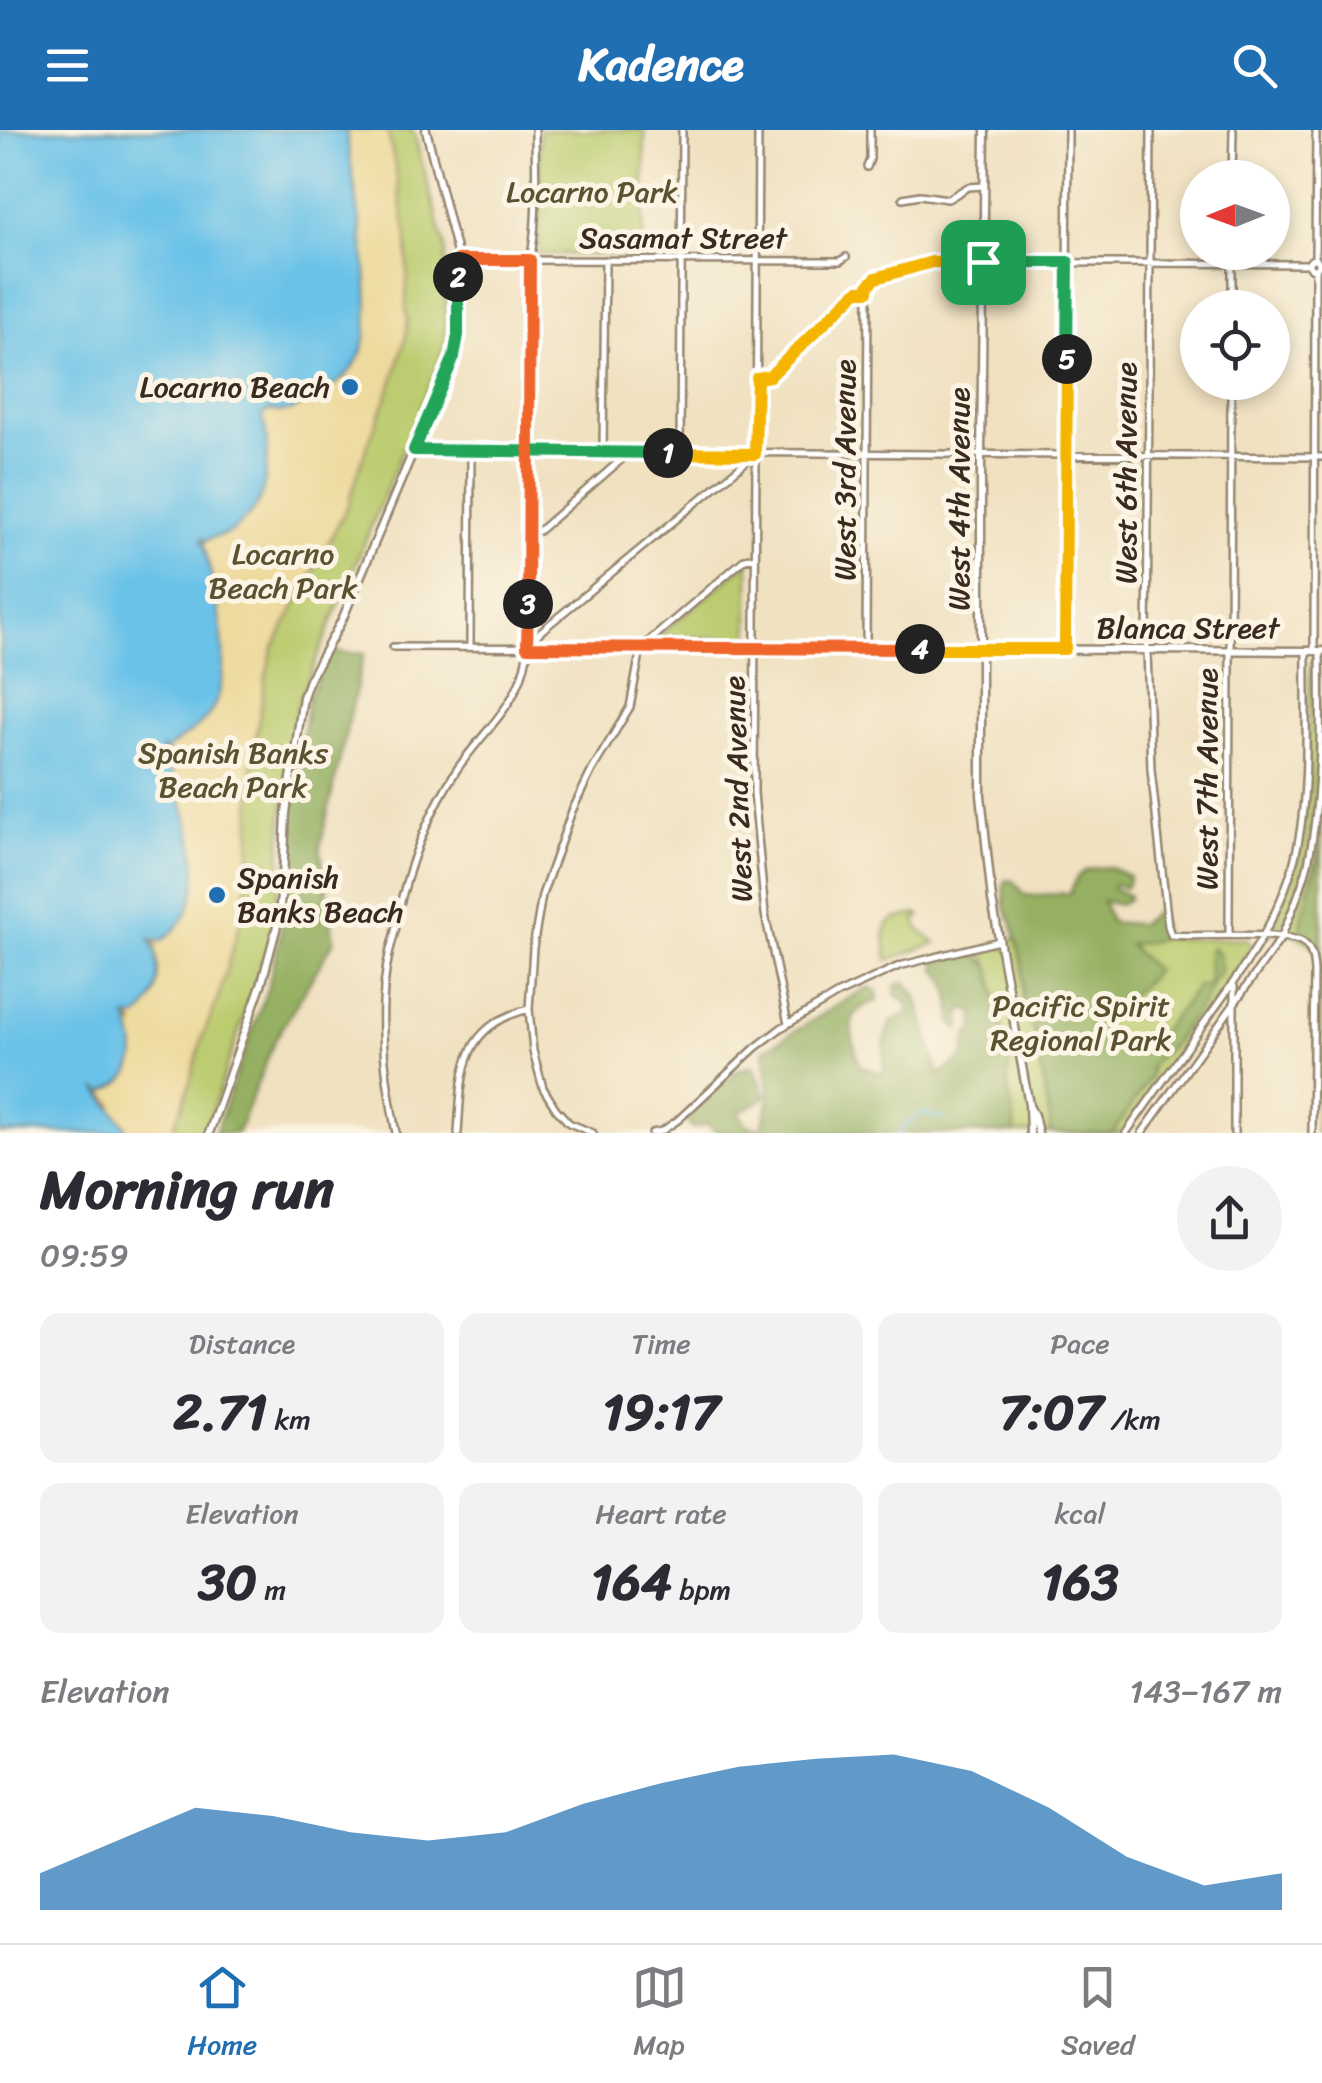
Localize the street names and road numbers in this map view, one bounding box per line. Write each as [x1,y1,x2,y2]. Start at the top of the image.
street label: Sasamat Street [579,211,789,265]
street label: West 3rd Avenue [818,359,872,581]
street label: West 6th Avenue [1099,362,1153,584]
street label: West 4th Avenue [932,387,986,611]
street label: Blanca Street [1097,601,1281,655]
street label: West 7th Avenue [1180,668,1234,890]
street label: West 2nd Avenue [707,675,769,903]

